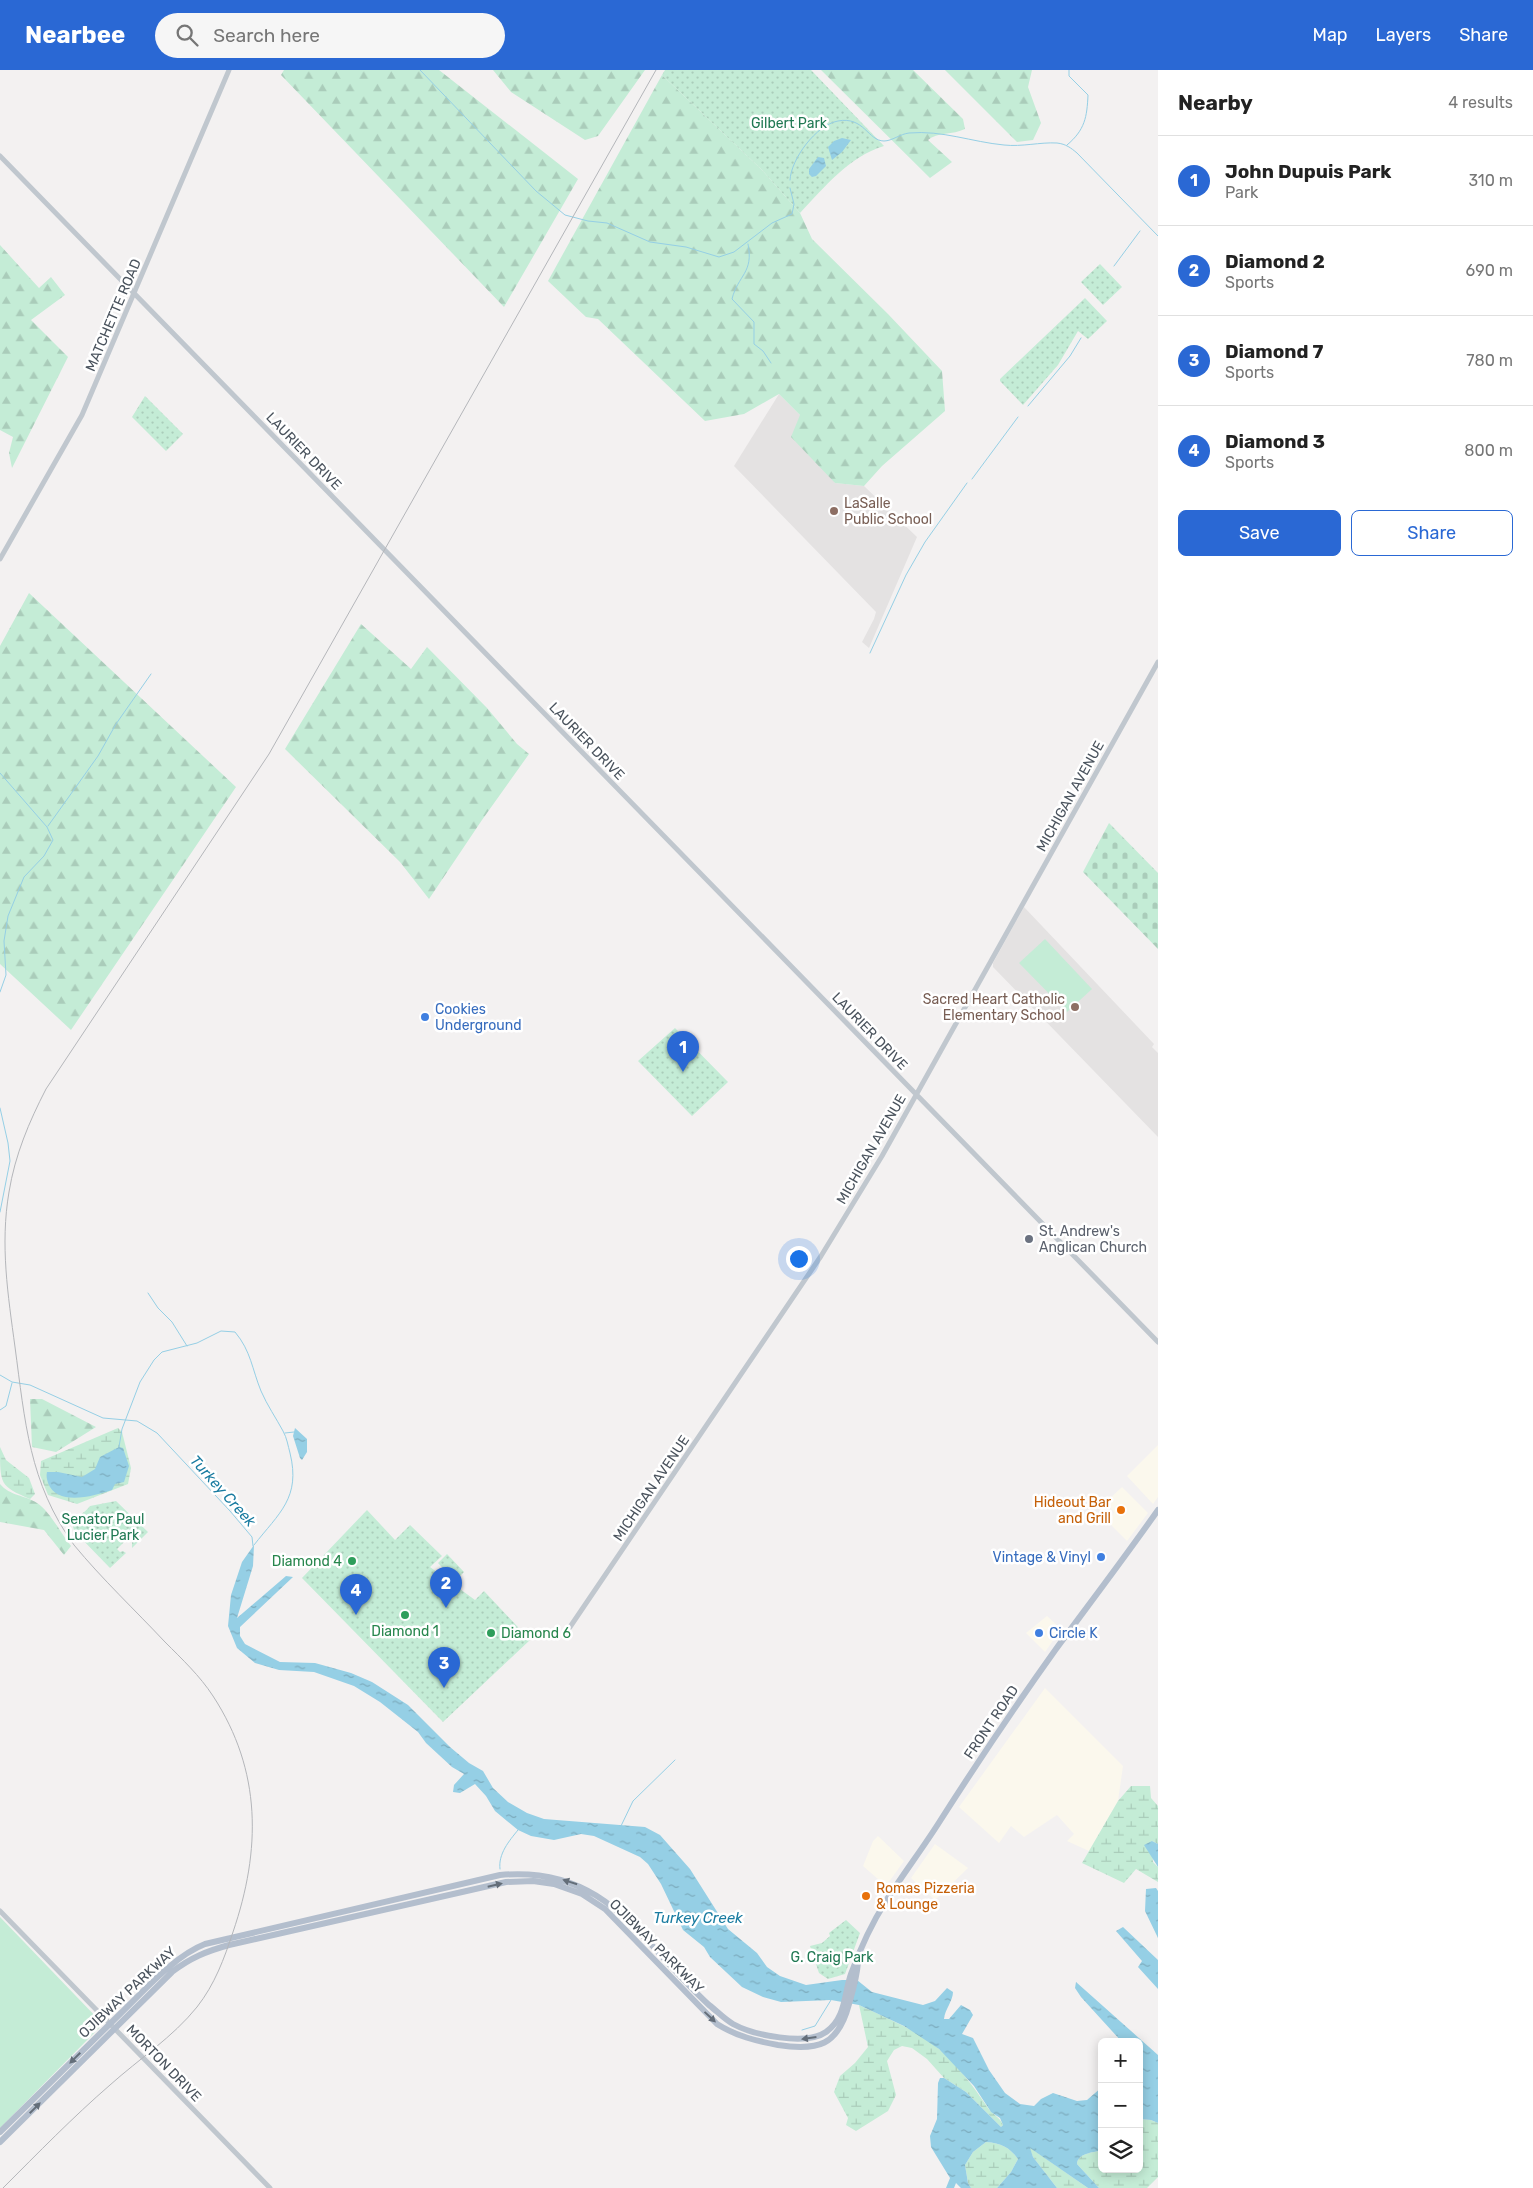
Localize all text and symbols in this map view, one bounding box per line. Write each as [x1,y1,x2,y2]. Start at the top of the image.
search box [155,13,505,58]
text: Nearbee [25,21,125,49]
icon: search [173,21,201,49]
text: Search here [213,24,320,47]
text: Map [1313,24,1348,46]
text: Layers [1376,24,1431,46]
text: Share [1459,24,1508,46]
text: Nearby [1178,90,1253,115]
text: 4 results [1448,93,1513,112]
park label: Gilbert Park [751,115,828,132]
text: John Dupuis Park [1225,160,1392,183]
text: 1 [1190,171,1198,190]
text: 310 m [1469,171,1513,190]
text: Park [1225,183,1258,202]
text: Diamond 2 [1225,250,1325,273]
street label: MATCHETTE ROAD [82,256,145,374]
text: 2 [1189,261,1199,280]
text: 690 m [1466,261,1513,280]
text: Sports [1225,273,1274,292]
text: Diamond 7 [1225,340,1323,363]
text: 3 [1189,351,1199,370]
text: 780 m [1466,351,1513,370]
text: Sports [1225,363,1274,382]
street label: LAURIER DRIVE [262,409,345,494]
text: Diamond 3 [1225,430,1325,453]
text: 4 [1189,441,1199,460]
text: 800 m [1464,441,1513,460]
text: Sports [1225,453,1274,472]
place label: LaSalle Public School [844,495,932,528]
marker: LaSalle Public School [828,505,840,517]
button: Save [1178,510,1341,556]
button: Share [1351,510,1513,556]
street label: LAURIER DRIVE [545,699,628,784]
street label: MICHIGAN AVENUE [1033,738,1108,855]
street label: LAURIER DRIVE [828,989,911,1074]
place label: Sacred Heart Catholic Elementary School [923,991,1065,1024]
place label: Cookies Underground [435,1001,521,1034]
marker: Sacred Heart Catholic Elementary School [1069,1001,1081,1013]
marker: Cookies Underground [419,1011,431,1023]
pin: 1 [667,1031,699,1072]
street label: MICHIGAN AVENUE [833,1091,910,1207]
place label: St. Andrew's Anglican Church [1039,1223,1147,1256]
marker: St. Andrew's Anglican Church [1023,1233,1035,1245]
your location [786,1246,812,1272]
street label: MICHIGAN AVENUE [610,1432,693,1544]
water label: Turkey Creek [186,1452,260,1531]
place label: Hideout Bar and Grill [1034,1494,1112,1527]
marker: Hideout Bar and Grill [1115,1504,1127,1516]
park label: Senator Paul Lucier Park [61,1511,145,1544]
place label: Vintage & Vinyl [993,1549,1091,1566]
marker: Vintage & Vinyl [1095,1551,1107,1563]
place label: Diamond 4 [272,1553,342,1570]
marker: Diamond 4 [346,1555,358,1567]
pin: 2 [430,1567,462,1608]
pin: 4 [340,1574,372,1615]
marker: Diamond 1 [399,1609,411,1621]
place label: Diamond 1 [371,1623,439,1640]
place label: Diamond 6 [501,1625,571,1642]
place label: Circle K [1049,1625,1098,1642]
marker: Diamond 6 [485,1627,497,1639]
marker: Circle K [1033,1627,1045,1639]
pin: 3 [428,1647,460,1688]
street label: FRONT ROAD [961,1682,1022,1762]
one-way arrow [562,1878,577,1886]
place label: Romas Pizzeria & Lounge [876,1880,975,1913]
one-way arrow [487,1881,502,1889]
marker: Romas Pizzeria & Lounge [860,1890,872,1902]
street label: OJIBWAY PARKWAY [606,1896,707,1997]
water label: Turkey Creek [653,1909,743,1927]
street label: OJIBWAY PARKWAY [75,1943,179,2042]
park label: G. Craig Park [791,1949,874,1966]
one-way arrow [703,2011,715,2023]
street label: MORTON DRIVE [123,2021,205,2105]
one-way arrow [801,2034,817,2042]
map controls [1098,2038,1143,2173]
button: + [1098,2038,1143,2083]
one-way arrow [69,2052,81,2064]
button: − [1098,2083,1143,2128]
one-way arrow [28,2102,40,2114]
button: layers [1098,2128,1143,2173]

